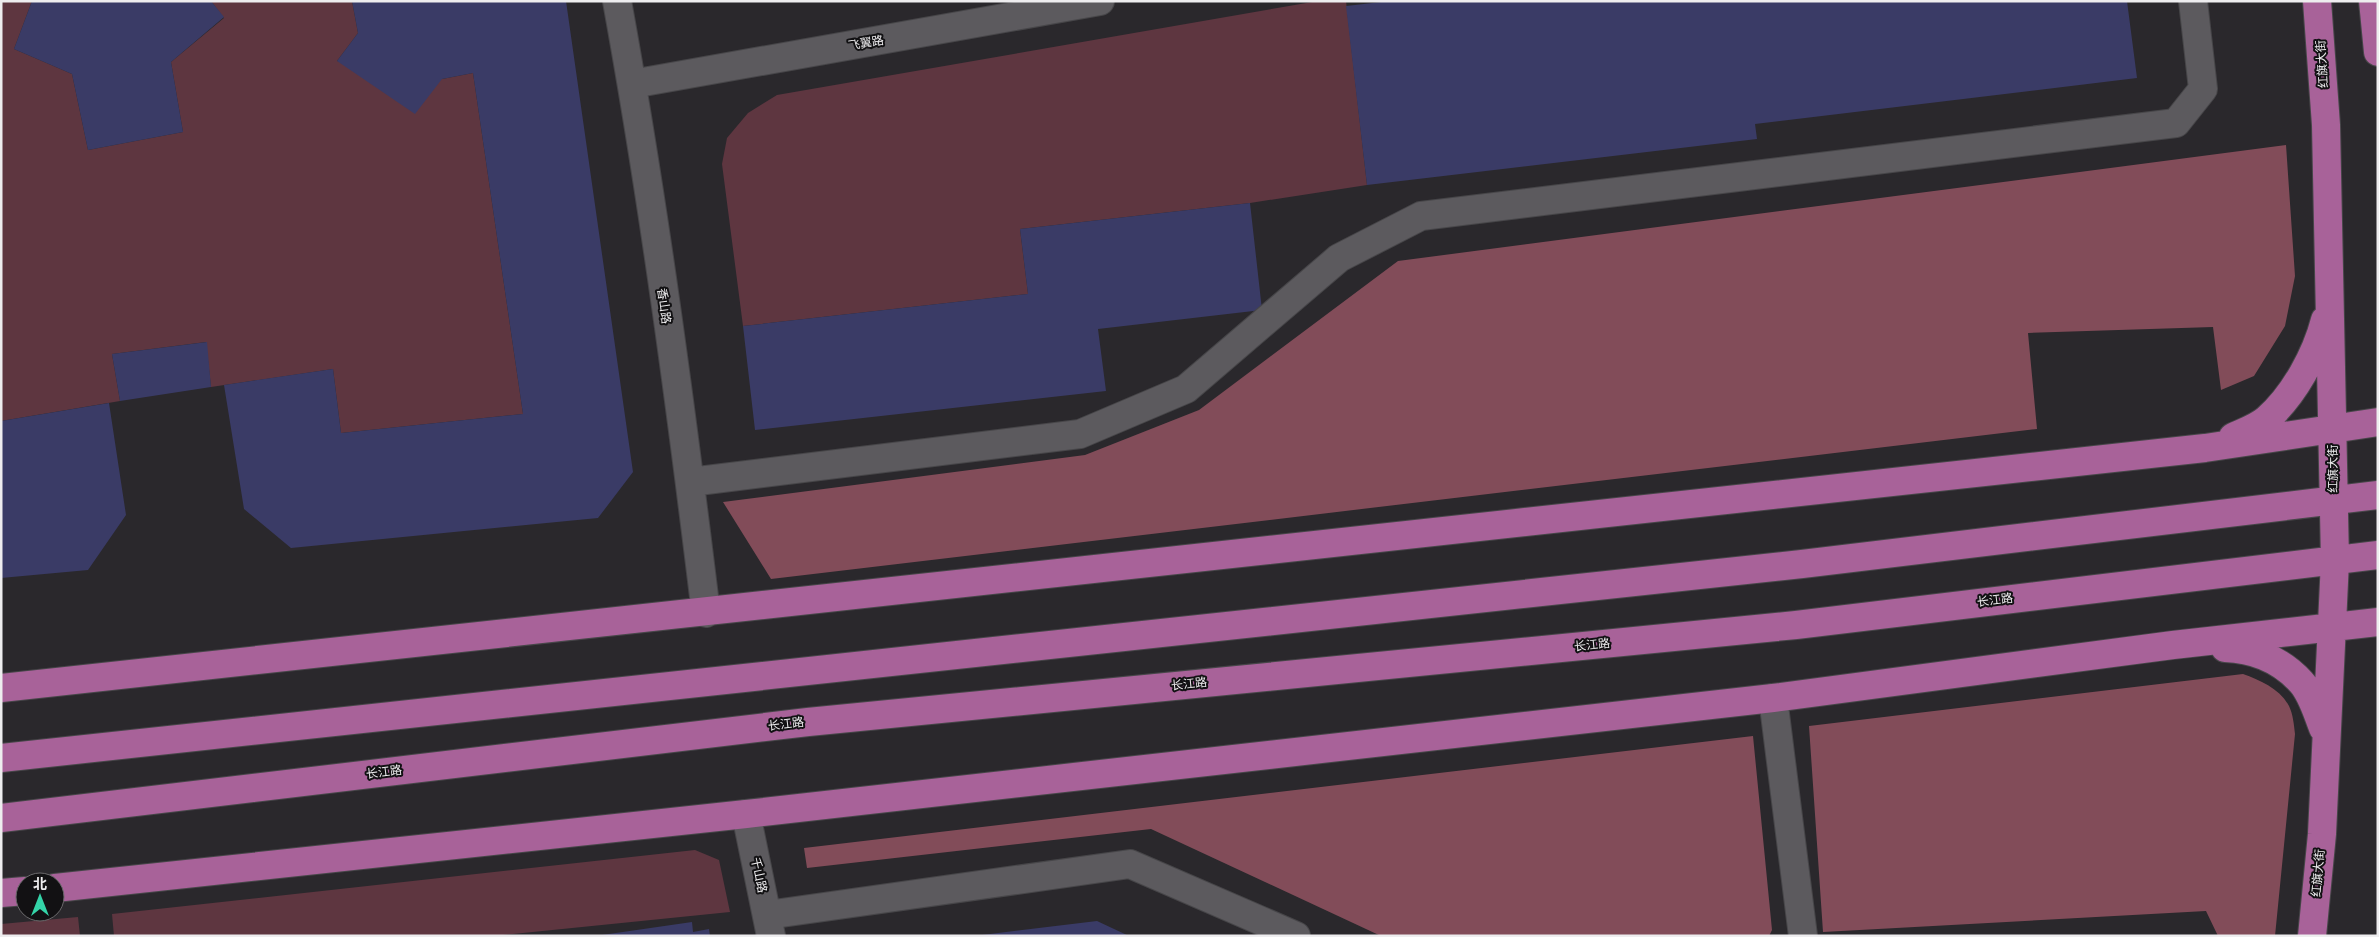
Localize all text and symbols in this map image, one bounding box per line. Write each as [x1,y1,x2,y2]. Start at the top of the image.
street label: 飞翼路 [847,33,885,53]
street label: 红旗大街 [2313,40,2331,88]
street label: 香山路 [655,287,673,325]
street label: 红旗大街 [2326,445,2340,493]
street label: 长江路 [1976,591,2014,609]
street label: 长江路 [1573,636,1611,654]
street label: 长江路 [1170,675,1208,693]
street label: 长江路 [767,715,805,733]
street label: 长江路 [365,763,403,781]
street label: 红旗大街 [2309,848,2327,898]
street label: 千山路 [748,856,770,894]
north arrow [15,872,65,922]
text: 北 [33,876,47,892]

